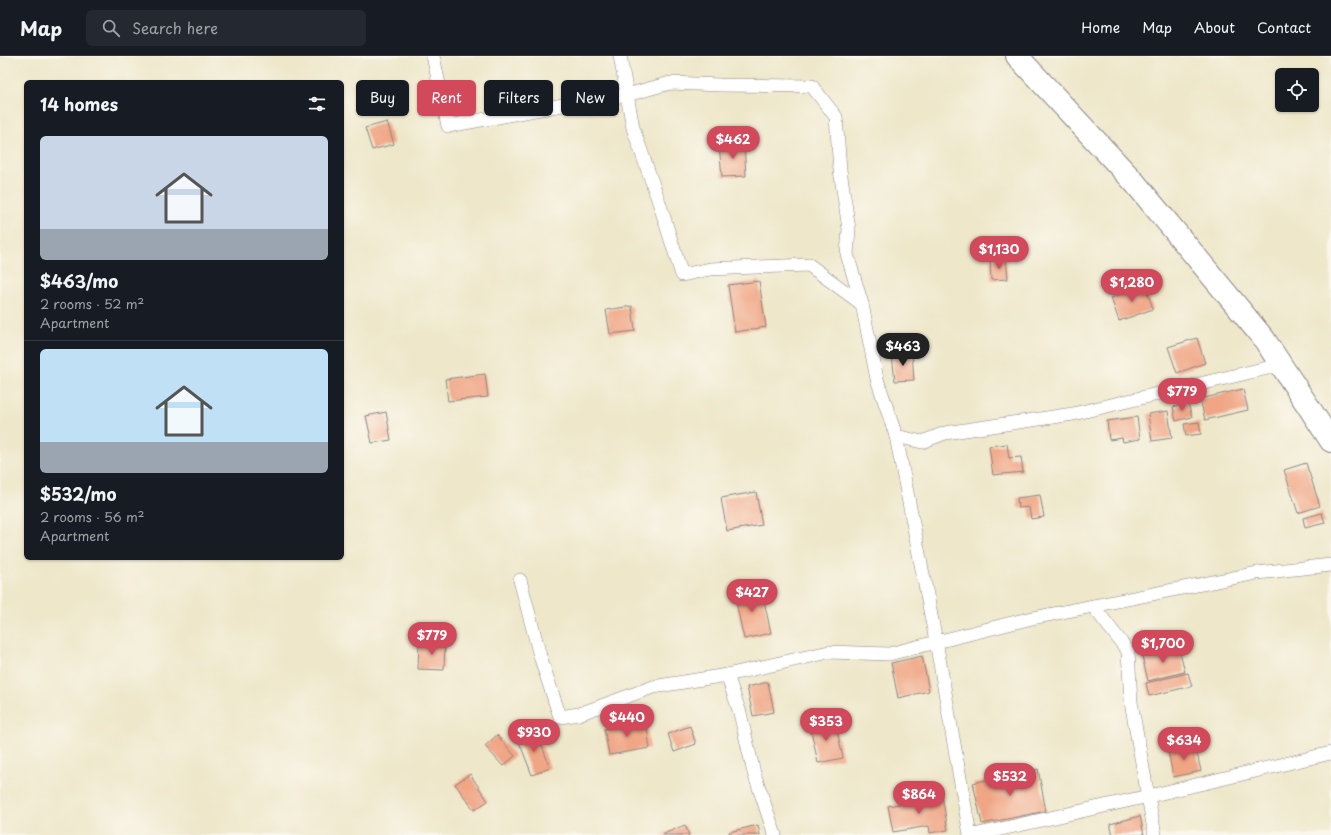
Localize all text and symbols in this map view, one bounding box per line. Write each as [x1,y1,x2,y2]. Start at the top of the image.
search box [86,10,366,46]
text: Map [20,14,62,42]
text: Search here [132,16,218,39]
icon: search [100,17,122,39]
text: Home [1081,17,1120,38]
text: Map [1142,17,1172,38]
text: About [1194,17,1235,38]
text: Contact [1257,17,1311,38]
map controls [1275,68,1319,112]
button: locate [1275,68,1319,112]
chip: Buy [356,80,409,116]
chip: Rent [417,80,476,116]
chip: Filters [484,80,553,116]
chip: New [561,80,619,116]
text: 14 homes [40,91,118,117]
icon: filters [306,93,328,115]
pin: $462 [709,126,757,160]
text: $462 [716,129,750,148]
icon: home [148,162,220,234]
pin: $1,130 [966,236,1032,270]
text: $1,130 [979,239,1019,258]
text: $463/mo [40,268,118,294]
pin: $1,280 [1099,269,1165,303]
text: $1,280 [1110,272,1154,291]
text: 2 rooms · 52 m² [40,294,144,313]
text: Apartment [40,313,109,332]
pin: $463 [879,333,927,367]
text: $463 [885,336,921,355]
icon: home [148,375,220,447]
pin: $779 [1158,378,1206,412]
text: $779 [1167,381,1197,400]
text: $532/mo [40,481,116,507]
text: 2 rooms · 56 m² [40,507,144,526]
text: Apartment [40,526,109,545]
pin: $427 [728,579,776,613]
text: $427 [735,582,769,601]
pin: $779 [408,622,456,656]
text: $779 [417,625,447,644]
pin: $1,700 [1130,630,1196,664]
text: $1,700 [1141,633,1185,652]
pin: $440 [603,704,651,738]
text: $440 [609,707,645,726]
pin: $353 [802,708,850,742]
text: $353 [809,711,843,730]
pin: $930 [510,719,558,753]
text: $930 [517,722,551,741]
pin: $634 [1160,727,1208,761]
text: $634 [1167,730,1201,749]
pin: $532 [986,763,1034,797]
text: $532 [993,766,1027,785]
pin: $864 [895,781,943,815]
text: $864 [902,784,936,803]

